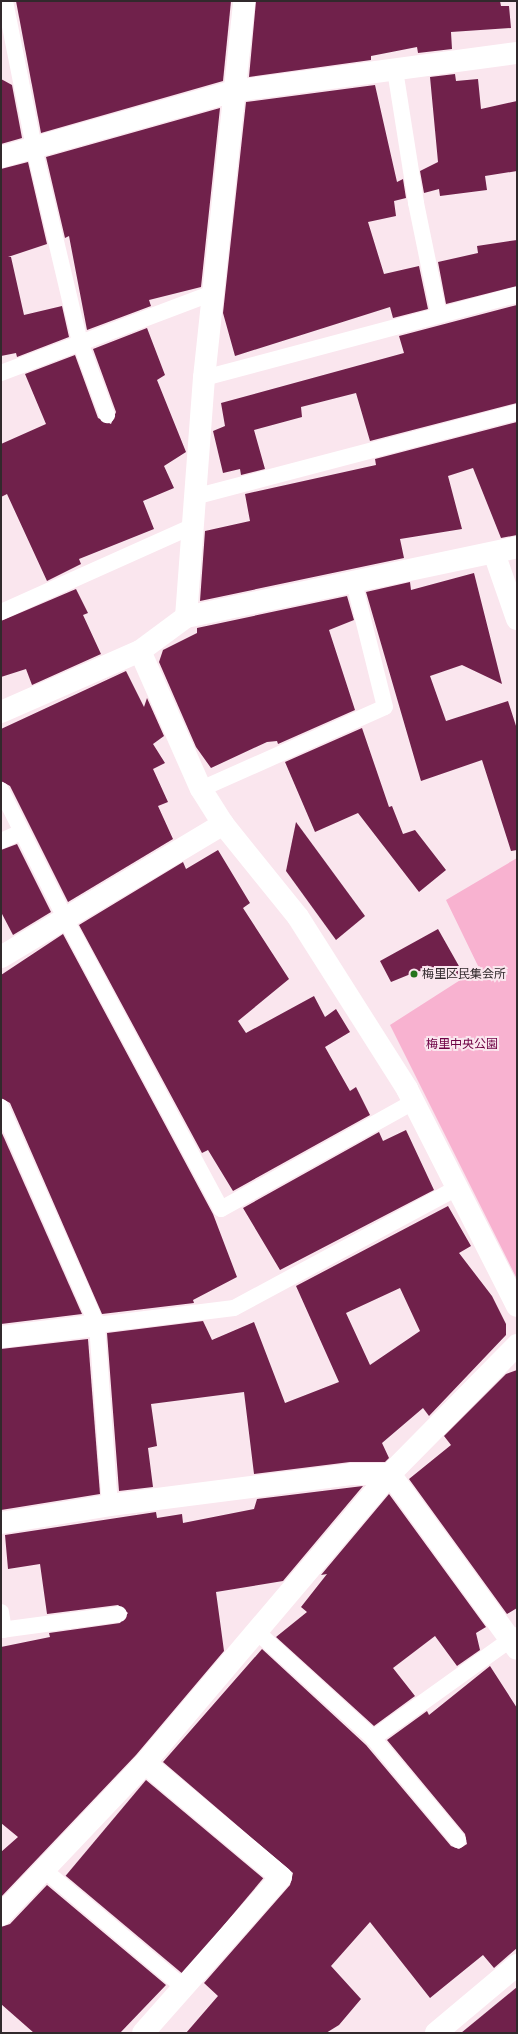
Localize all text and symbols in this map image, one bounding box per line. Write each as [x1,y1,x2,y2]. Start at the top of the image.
place label: 梅里区民集会所 [422,967,506,981]
marker: 梅里区民集会所 [409,969,419,979]
park label: 梅里中央公園 [426,1037,498,1051]

